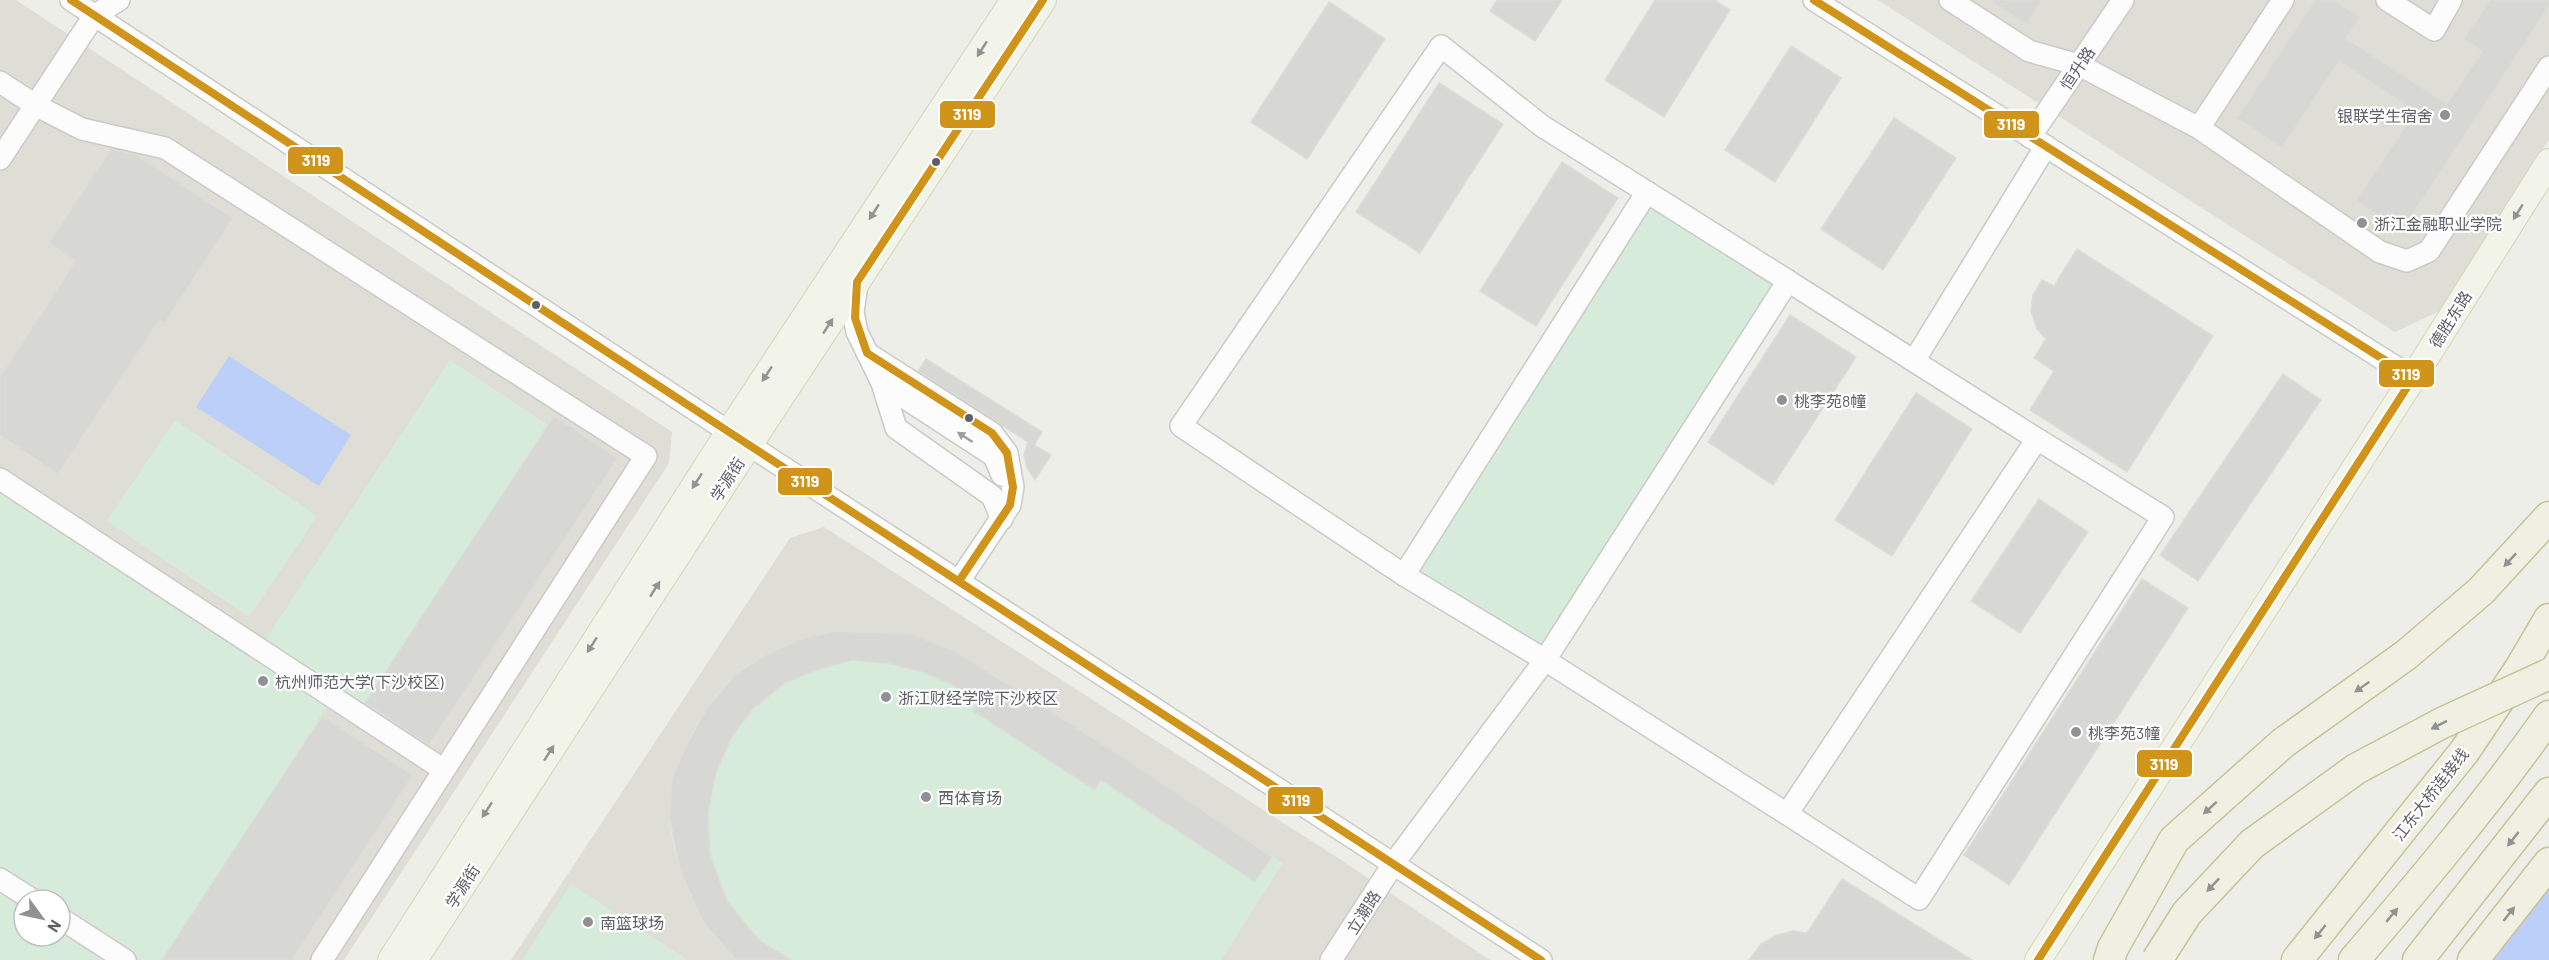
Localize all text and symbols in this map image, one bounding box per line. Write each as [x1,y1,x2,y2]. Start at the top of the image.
one-way arrow [976,41,987,57]
street label: 恒升路 [2056,43,2098,93]
line badge: 3119 [939,100,996,129]
text: 3119 [953,104,981,123]
place label: 银联学生宿舍 [2337,106,2433,125]
marker: 银联学生宿舍 [2438,108,2452,122]
line badge: 3119 [1983,110,2040,139]
text: 3119 [1997,114,2025,133]
line badge: 3119 [287,146,344,175]
text: 3119 [302,150,330,169]
unlabelled marker [930,156,942,168]
one-way arrow [868,203,880,219]
one-way arrow [2512,204,2523,220]
place label: 浙江金融职业学院 [2374,214,2502,233]
marker: 浙江金融职业学院 [2355,216,2369,230]
street label: 德胜东路 [2425,287,2475,351]
unlabelled marker [530,299,542,311]
one-way arrow [822,318,833,334]
line badge: 3119 [2378,359,2435,388]
text: 3119 [2392,364,2420,383]
one-way arrow [761,366,772,382]
place label: 桃李苑8幢 [1794,391,1866,410]
marker: 桃李苑8幢 [1775,393,1789,407]
unlabelled marker [963,412,975,424]
one-way arrow [957,432,973,443]
street label: 学源街 [706,454,748,504]
line badge: 3119 [777,467,833,496]
text: 3119 [791,471,819,490]
one-way arrow [692,473,703,489]
one-way arrow [2504,552,2517,567]
one-way arrow [649,581,660,597]
one-way arrow [586,637,598,653]
place label: 杭州师范大学(下沙校区) [275,672,444,691]
marker: 杭州师范大学(下沙校区) [256,674,270,688]
one-way arrow [2354,681,2370,693]
place label: 浙江财经学院下沙校区 [898,688,1058,707]
marker: 浙江财经学院下沙校区 [879,690,893,704]
one-way arrow [2430,720,2448,730]
place label: 桃李苑3幢 [2088,723,2160,742]
marker: 桃李苑3幢 [2069,725,2083,739]
street label: 江东大桥连接线 [2388,744,2472,844]
one-way arrow [543,745,555,761]
line badge: 3119 [2136,749,2193,778]
text: 3119 [2150,754,2178,773]
line badge: 3119 [1267,786,1324,815]
place label: 西体育场 [938,788,1002,807]
marker: 西体育场 [919,790,933,804]
text: 3119 [1282,790,1310,809]
one-way arrow [2203,801,2218,814]
one-way arrow [482,802,493,818]
one-way arrow [2506,831,2519,847]
street label: 学源街 [441,861,483,911]
one-way arrow [2206,878,2220,893]
street label: 立潮路 [1342,887,1384,937]
north arrow [12,888,72,948]
one-way arrow [2503,906,2516,922]
one-way arrow [2386,907,2399,923]
place label: 南篮球场 [600,913,664,932]
marker: 南篮球场 [581,915,595,929]
text: N [44,917,66,936]
one-way arrow [2314,924,2327,940]

